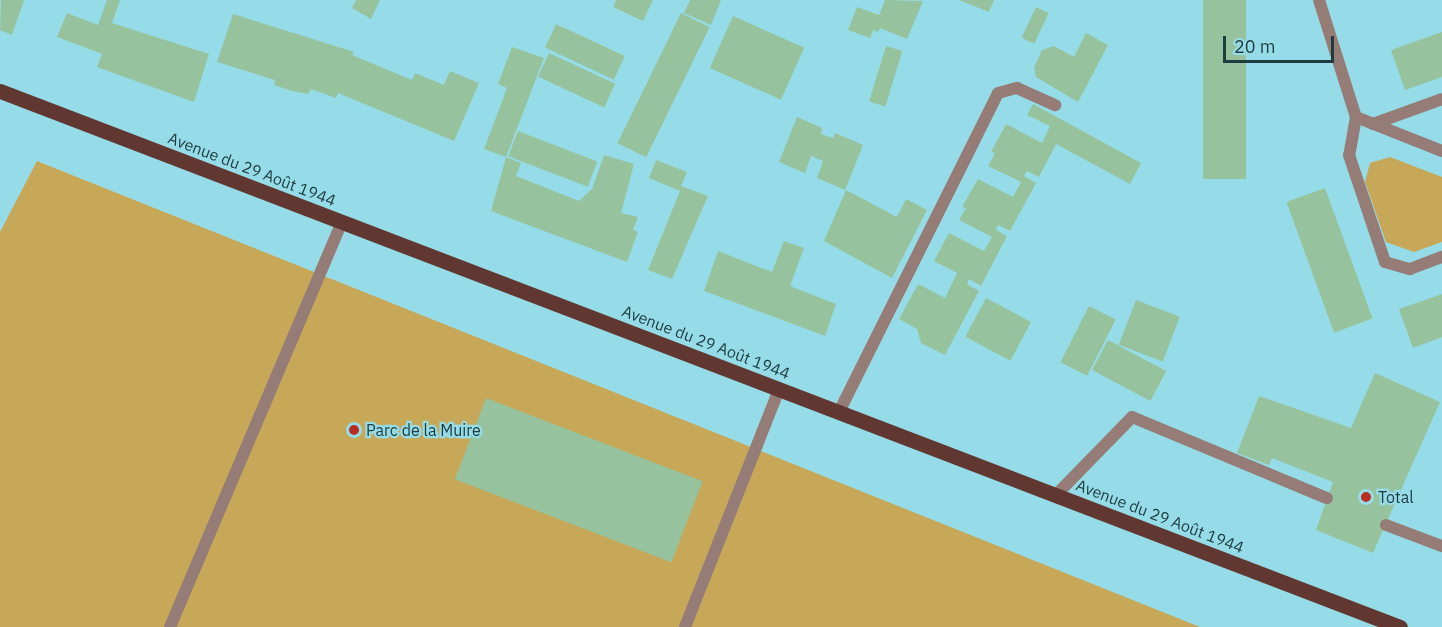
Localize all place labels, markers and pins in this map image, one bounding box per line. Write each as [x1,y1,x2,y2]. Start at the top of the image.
place label: Parc de la Muire [366,420,481,440]
marker: Parc de la Muire [347,423,361,437]
place label: Total [1378,487,1414,507]
marker: Total [1359,490,1373,504]

